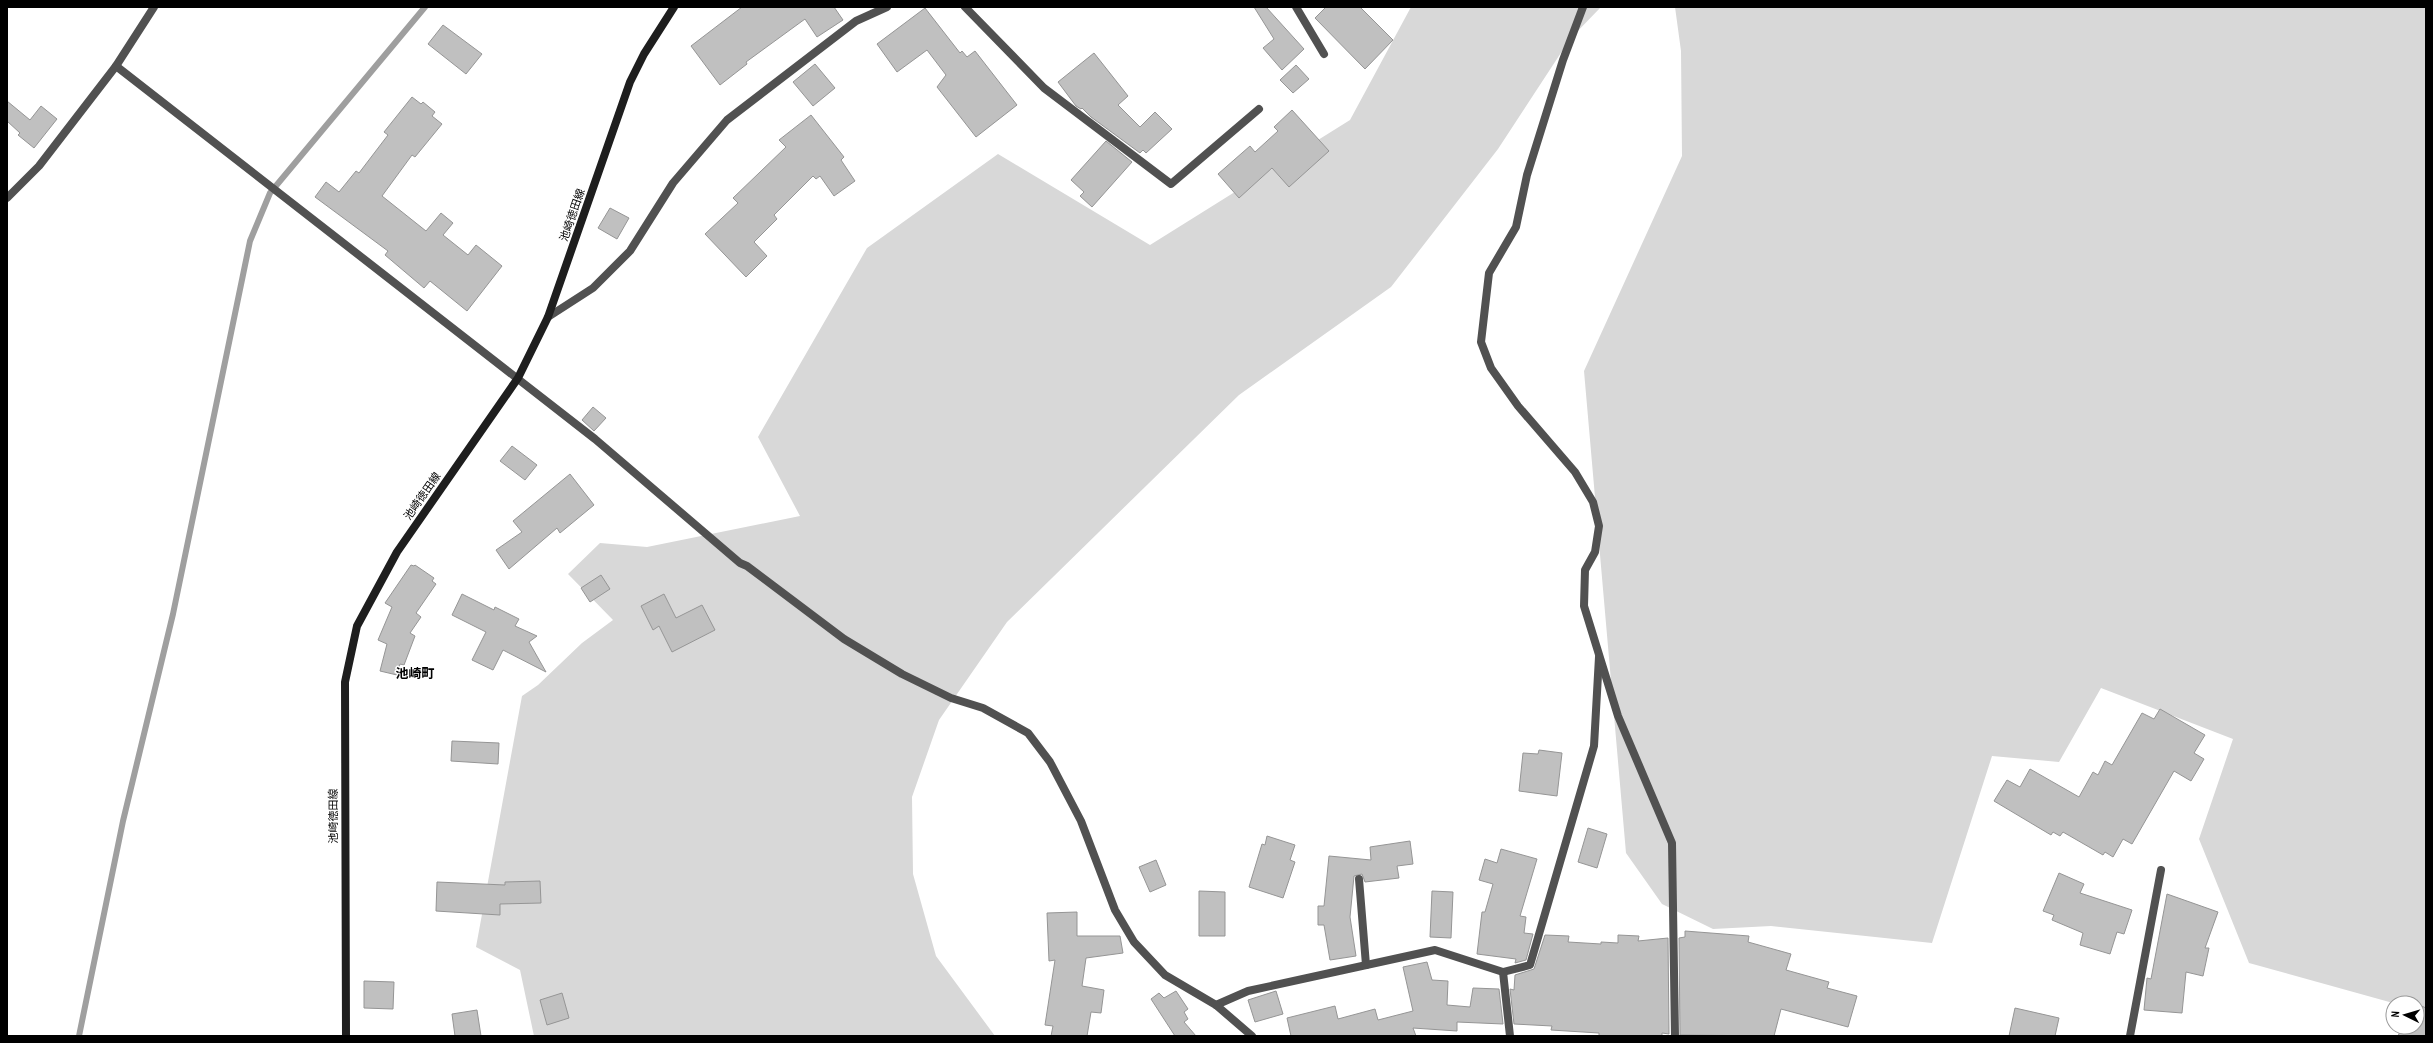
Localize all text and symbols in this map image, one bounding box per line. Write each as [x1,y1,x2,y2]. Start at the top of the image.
street label: 池崎徳田線 [556,187,588,243]
street label: 池崎徳田線 [400,469,444,523]
district label: 池崎町 [395,665,435,682]
street label: 池崎徳田線 [326,789,340,844]
north arrow [2385,995,2425,1035]
text: N [2388,1011,2402,1018]

